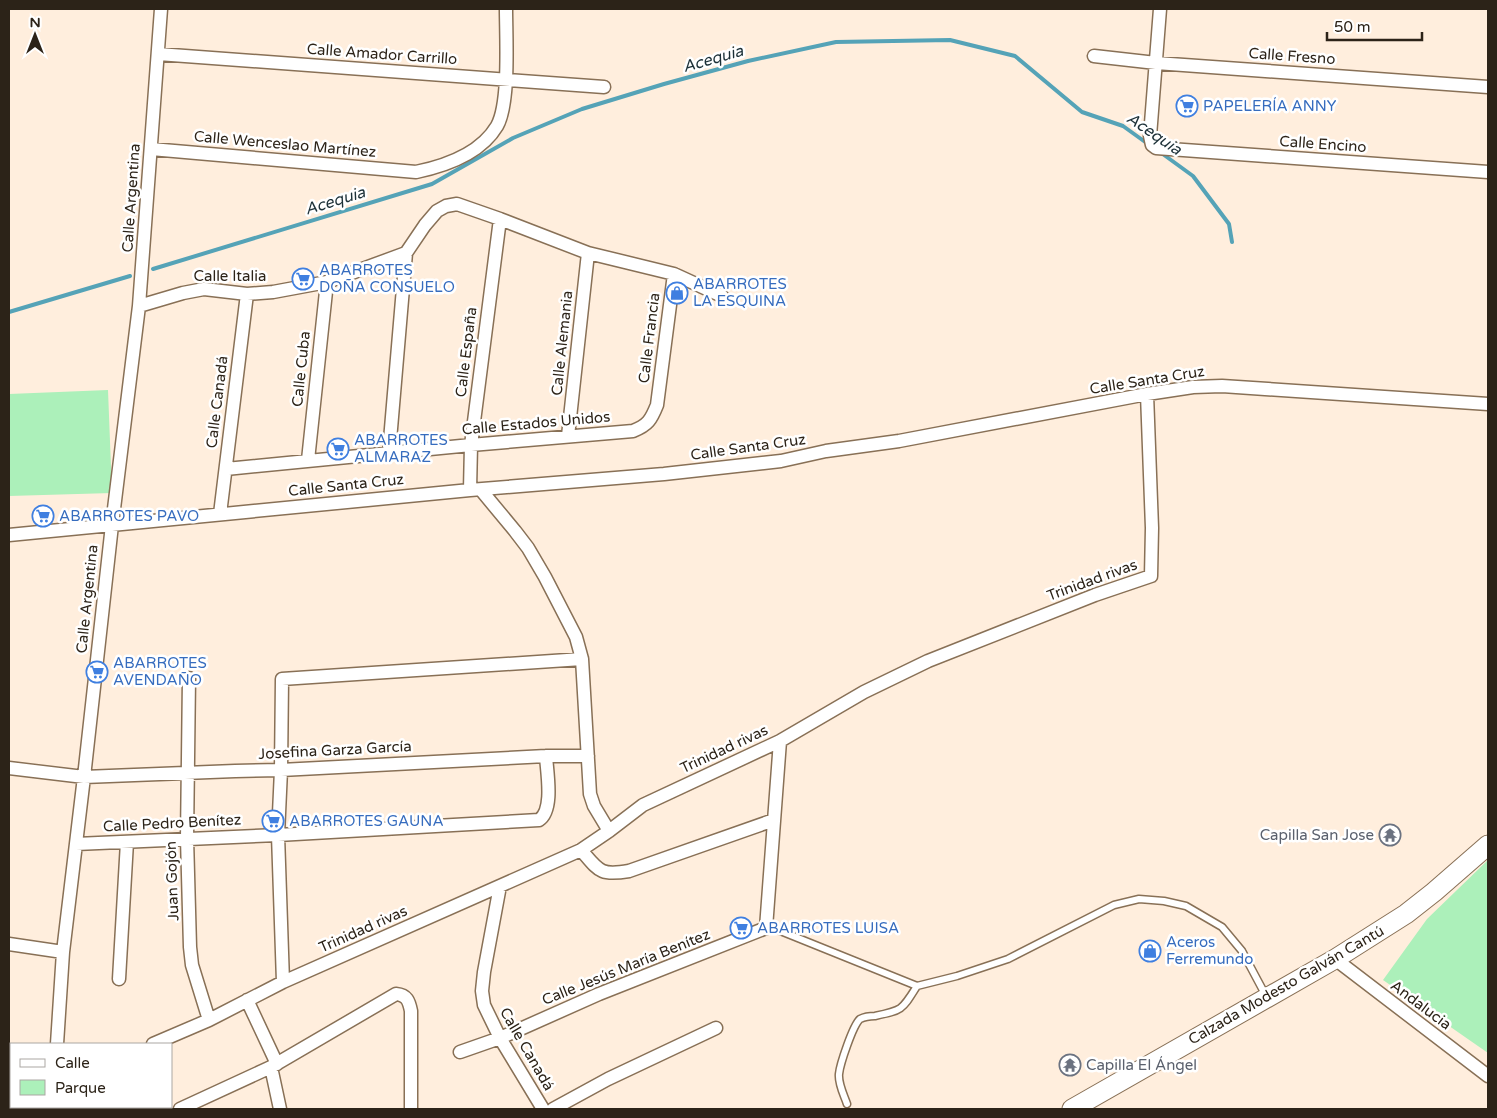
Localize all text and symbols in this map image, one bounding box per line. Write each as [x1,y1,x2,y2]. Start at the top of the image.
north arrow [10,10,60,60]
scale bar [1327,10,1422,42]
text: N [29,14,41,31]
text: 50 m [1334,18,1371,36]
street label: Calle Amador Carrillo [306,40,458,68]
water label: Acequia [680,41,747,77]
street label: Calle Fresno [1248,44,1336,68]
supermarket icon: PAPELERÍA ANNY [1175,94,1199,118]
place label: PAPELERÍA ANNY [1203,97,1337,115]
water label: Acequia [1123,108,1186,160]
street label: Calle Wenceslao Martínez [193,127,377,161]
street label: Calle Encino [1279,132,1367,156]
street label: Calle Argentina [118,143,144,253]
water label: Acequia [302,182,369,220]
place label: ABARROTES DOÑA CONSUELO [319,261,455,296]
street label: Calle Italia [194,267,266,285]
supermarket icon: ABARROTES DOÑA CONSUELO [291,267,315,291]
place label: ABARROTES LA ESQUINA [693,275,787,310]
shop icon: ABARROTES LA ESQUINA [665,281,689,305]
street label: Calle Alemania [548,290,576,396]
street label: Calle Francia [635,292,663,384]
street label: Calle España [452,306,480,398]
street label: Calle Cuba [288,330,314,408]
street label: Calle Canadá [202,355,232,449]
street label: Calle Santa Cruz [1088,362,1206,398]
street label: Calle Estados Unidos [461,408,611,438]
street label: Calle Santa Cruz [689,430,807,464]
place label: ABARROTES ALMARAZ [354,431,448,466]
supermarket icon: ABARROTES ALMARAZ [326,437,350,461]
street label: Calle Santa Cruz [287,470,405,500]
supermarket icon: ABARROTES PAVO [31,504,55,528]
place label: ABARROTES PAVO [59,507,199,525]
street label: Calle Argentina [72,544,102,654]
street label: Trinidad rivas [1044,555,1140,605]
place label: ABARROTES AVENDAÑO [113,654,207,689]
supermarket icon: ABARROTES AVENDAÑO [85,660,109,684]
street label: Trinidad rivas [677,721,771,777]
street label: Josefina Garza García [258,737,412,763]
supermarket icon: ABARROTES GAUNA [261,809,285,833]
street label: Calle Pedro Benítez [102,810,242,836]
place label: ABARROTES GAUNA [289,812,444,830]
temple icon: Capilla San Jose [1378,823,1402,847]
place label: Capilla San Jose [1260,826,1374,844]
street label: Juan Gojón [162,841,182,921]
street label: Trinidad rivas [316,901,410,957]
supermarket icon: ABARROTES LUISA [729,916,753,940]
place label: ABARROTES LUISA [757,919,899,937]
street label: Calzada Modesto Galván Cantú [1185,921,1387,1049]
street label: Calle Jesús María Benítez [539,925,713,1009]
place label: Aceros Ferremundo [1166,933,1253,968]
shop icon: Aceros Ferremundo [1138,939,1162,963]
street label: Andalucia [1387,976,1455,1034]
street label: Calle Canadá [496,1004,558,1094]
legend [10,1043,172,1108]
temple icon: Capilla El Ángel [1058,1053,1082,1077]
text: Calle [55,1054,90,1072]
place label: Capilla El Ángel [1086,1056,1197,1074]
text: Parque [55,1079,106,1097]

